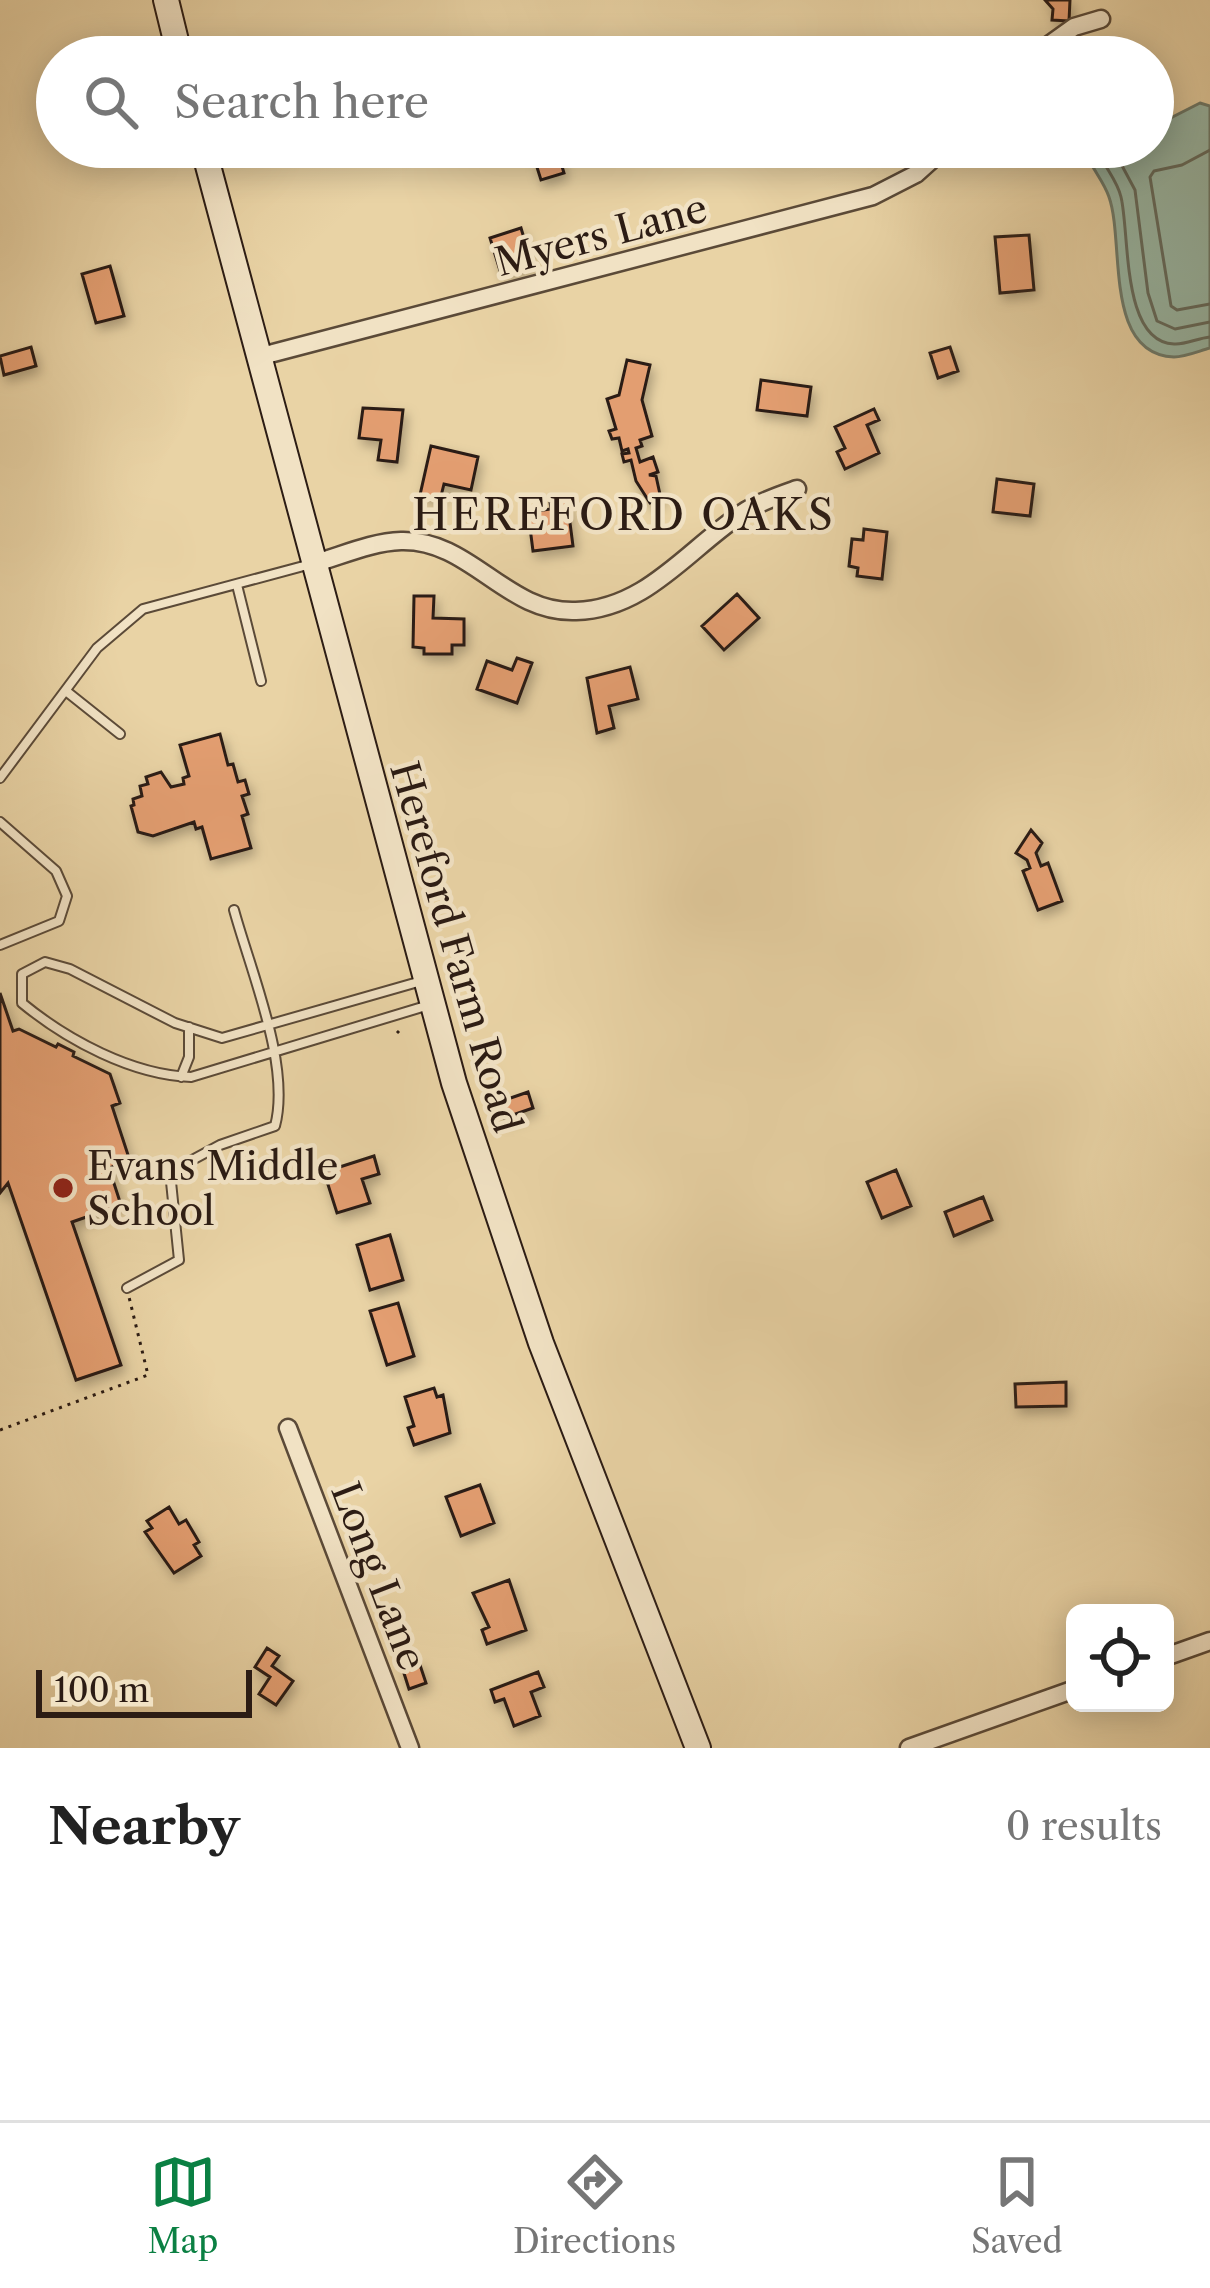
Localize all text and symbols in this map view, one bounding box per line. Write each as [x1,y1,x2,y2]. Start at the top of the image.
search box [36,36,1174,168]
icon: search [78,69,144,135]
text: Search here [174,74,429,130]
street label: Myers Lane [490,184,712,286]
district label: HEREFORD OAKS [412,489,836,541]
street label: Hereford Farm Road [380,756,532,1138]
place label: Evans Middle School [87,1142,338,1235]
marker: Evans Middle School [50,1175,76,1201]
street label: Long Lane [321,1475,437,1677]
map controls [1066,1604,1174,1712]
button: locate [1066,1604,1174,1712]
scale bar [36,1664,252,1717]
text: 100 m [54,1670,149,1711]
text: Nearby [48,1795,240,1857]
text: 0 results [1006,1802,1162,1850]
tab: Map [147,2149,218,2262]
tab: Directions [513,2149,676,2262]
tab: Saved [971,2149,1063,2262]

